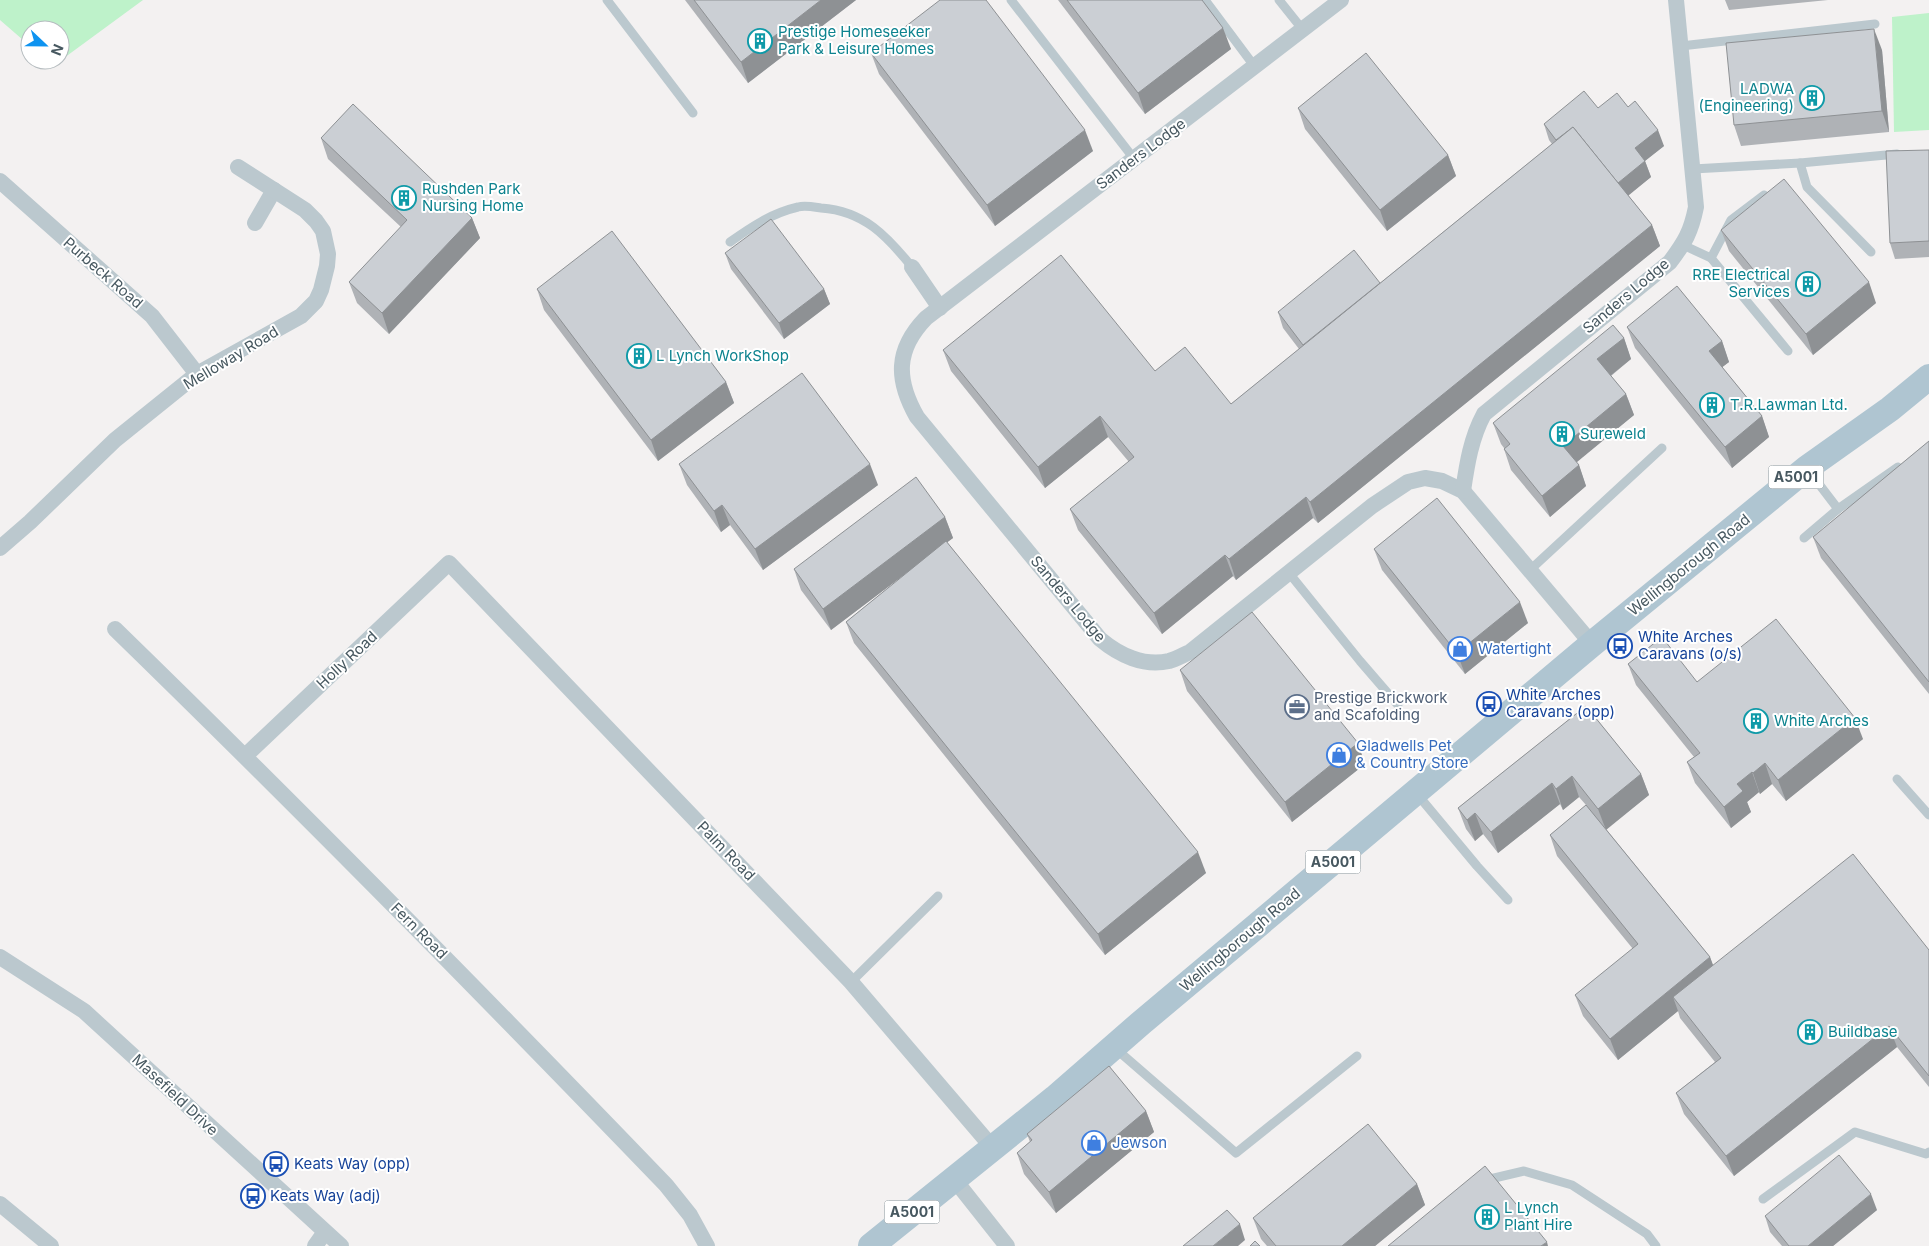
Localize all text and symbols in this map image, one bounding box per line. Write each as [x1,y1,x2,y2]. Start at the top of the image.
north arrow [20,20,70,70]
place label: Prestige Homeseeker Park & Leisure Homes [778,22,934,58]
building icon: Prestige Homeseeker Park & Leisure Homes [747,28,773,54]
text: N [48,42,67,58]
place label: LADWA (Engineering) [1698,79,1794,115]
building icon: LADWA (Engineering) [1799,85,1825,111]
street label: Sanders Lodge [1092,114,1189,193]
place label: Rushden Park Nursing Home [422,179,524,215]
building icon: Rushden Park Nursing Home [391,185,417,211]
street label: Purbeck Road [60,233,147,312]
street label: Sanders Lodge [1578,254,1673,337]
place label: RRE Electrical Services [1692,265,1790,301]
building icon: RRE Electrical Services [1795,271,1821,297]
street label: Melloway Road [180,322,282,393]
building icon: L Lynch WorkShop [626,343,652,369]
place label: L Lynch WorkShop [656,346,789,365]
building icon: T.R.Lawman Ltd. [1699,392,1725,418]
place label: T.R.Lawman Ltd. [1730,395,1848,414]
building icon: Sureweld [1549,421,1575,447]
place label: Sureweld [1580,424,1646,443]
road number: A5001 [1768,466,1824,488]
street label: Wellingborough Road [1624,510,1754,620]
street label: Sanders Lodge [1027,551,1110,646]
street label: Holly Road [312,627,381,693]
place label: White Arches Caravans (o/s) [1638,627,1742,663]
bus stop icon: White Arches Caravans (o/s) [1607,633,1633,659]
shop icon: Watertight [1447,636,1473,662]
place label: Watertight [1478,639,1551,658]
place label: White Arches Caravans (opp) [1506,685,1615,721]
place label: Prestige Brickwork and Scafolding [1314,688,1448,724]
bus stop icon: White Arches Caravans (opp) [1476,691,1502,717]
office icon: Prestige Brickwork and Scafolding [1284,694,1310,720]
building icon: White Arches [1743,708,1769,734]
place label: White Arches [1774,711,1869,730]
place label: Gladwells Pet & Country Store [1356,736,1469,772]
shop icon: Gladwells Pet & Country Store [1326,742,1352,768]
street label: Palm Road [693,817,759,884]
road number: A5001 [1306,850,1360,874]
street label: Wellingborough Road [1175,884,1304,996]
street label: Fern Road [387,898,452,963]
building icon: Buildbase [1797,1019,1823,1045]
place label: Buildbase [1828,1022,1898,1041]
street label: Masefield Drive [128,1050,222,1139]
shop icon: Jewson [1081,1130,1107,1156]
place label: Jewson [1112,1133,1167,1152]
bus stop icon: Keats Way (opp) [263,1151,289,1177]
place label: Keats Way (opp) [294,1154,411,1173]
bus stop icon: Keats Way (adj) [240,1183,266,1209]
place label: Keats Way (adj) [270,1186,381,1205]
place label: L Lynch Plant Hire [1504,1198,1573,1234]
road number: A5001 [884,1200,940,1224]
building icon: L Lynch Plant Hire [1474,1204,1500,1230]

